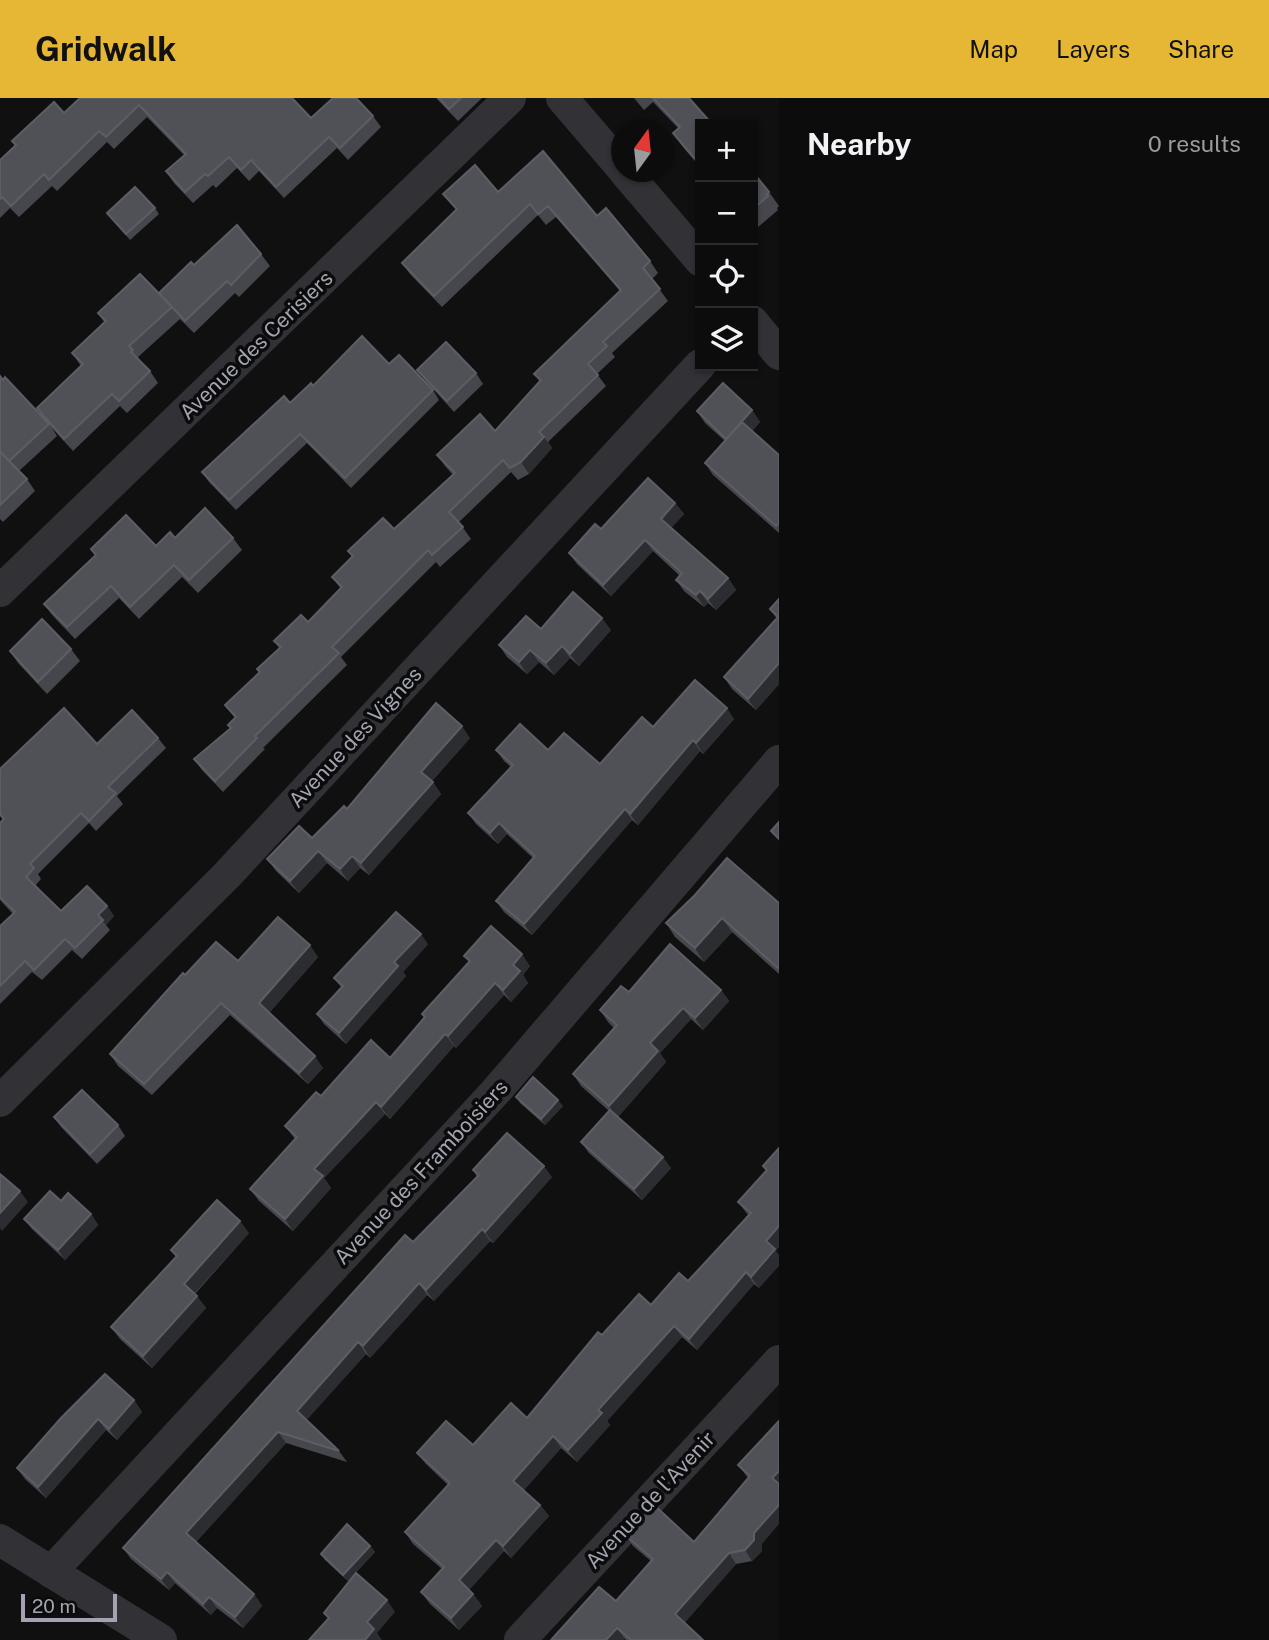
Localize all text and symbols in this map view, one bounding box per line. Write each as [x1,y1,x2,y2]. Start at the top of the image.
text: Gridwalk [35,30,176,68]
text: Map [969,35,1018,63]
text: Layers [1056,35,1130,63]
text: Share [1168,35,1234,63]
north arrow [611,119,674,182]
map controls [695,119,758,371]
button: + [695,119,758,182]
text: Nearby [807,126,911,162]
text: 0 results [1148,130,1241,157]
button: − [695,182,758,245]
button: locate [695,245,758,308]
street label: Avenue des Cerisiers [174,265,338,425]
button: layers [695,308,758,371]
street label: Avenue des Vignes [283,661,427,813]
street label: Avenue des Framboisiers [329,1075,513,1269]
street label: Avenue de l'Avenir [580,1426,720,1574]
scale bar [21,1591,117,1623]
text: 20 m [32,1595,76,1617]

